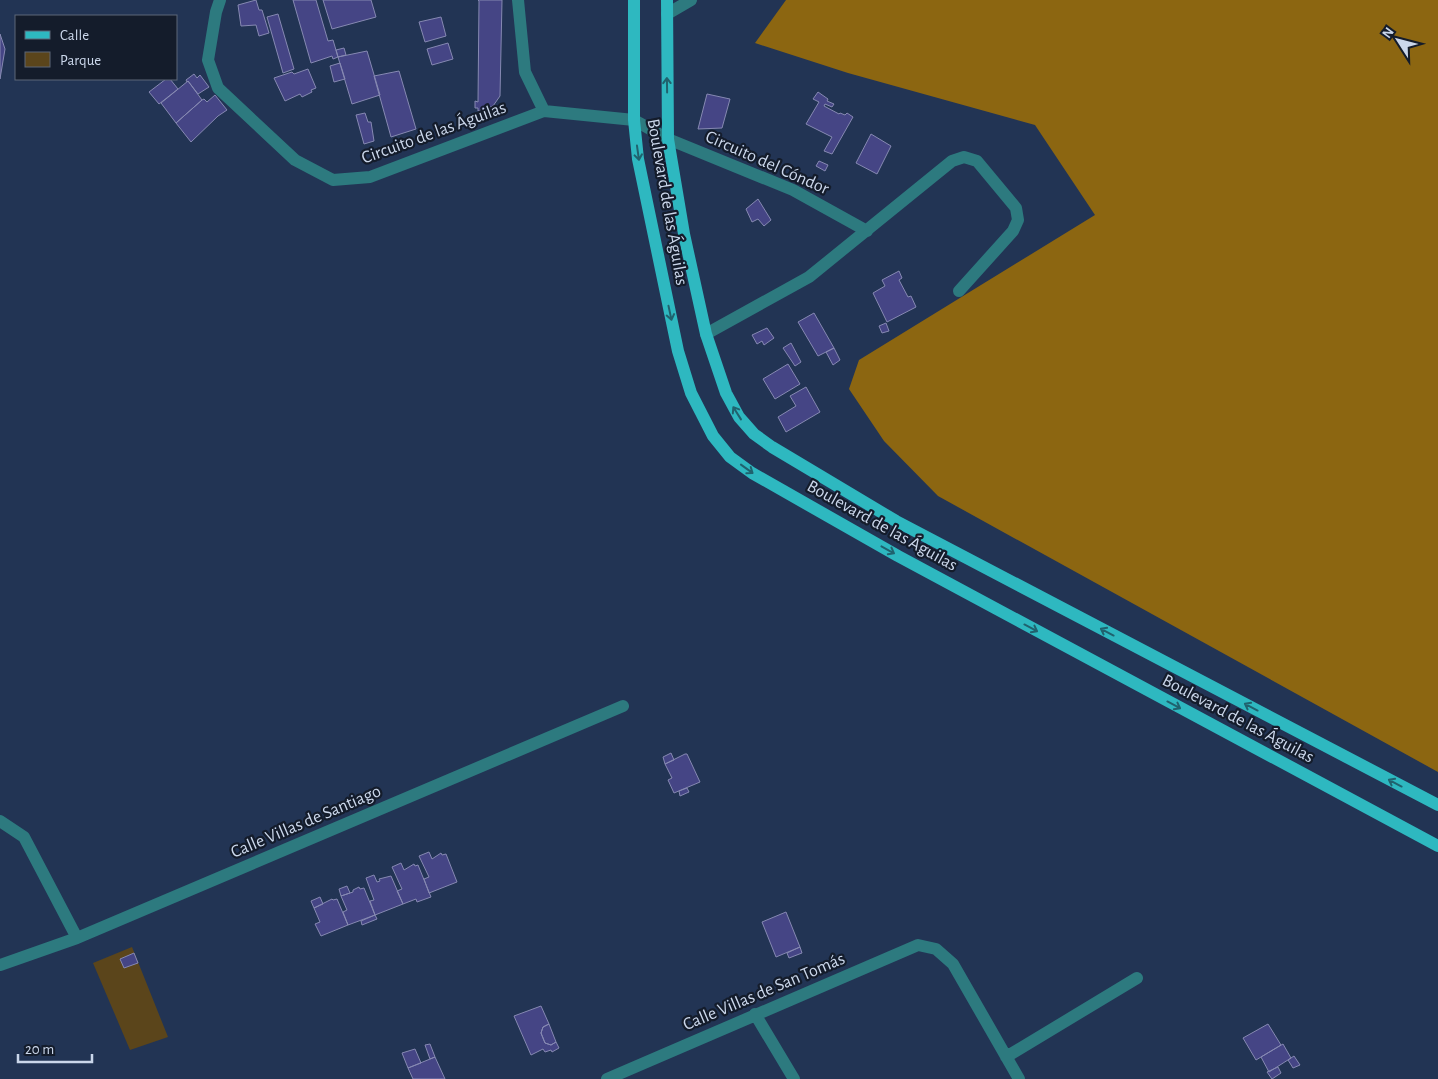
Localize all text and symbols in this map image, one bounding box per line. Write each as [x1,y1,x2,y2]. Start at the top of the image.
legend [15,15,178,80]
north arrow [1373,15,1423,65]
text: N [1380,25,1397,41]
text: Calle [60,28,89,43]
text: Parque [60,53,101,68]
one-way arrow [662,78,671,94]
street label: Circuito de las Águilas [358,96,509,168]
street label: Boulevard de las Águilas [643,117,693,287]
street label: Circuito del Cóndor [703,128,832,198]
one-way arrow [633,145,643,161]
one-way arrow [665,304,675,320]
one-way arrow [732,406,742,420]
one-way arrow [740,464,753,475]
street label: Boulevard de las Águilas [804,475,962,575]
one-way arrow [881,546,895,556]
one-way arrow [1023,623,1038,633]
one-way arrow [1100,626,1115,636]
street label: Boulevard de las Águilas [1159,669,1318,767]
one-way arrow [1166,701,1181,710]
one-way arrow [1244,702,1259,711]
one-way arrow [1388,777,1403,787]
street label: Calle Villas de Santiago [228,782,384,862]
street label: Calle Villas de San Tomás [680,950,848,1034]
scale bar [18,1032,91,1064]
text: 20 m [25,1042,54,1057]

